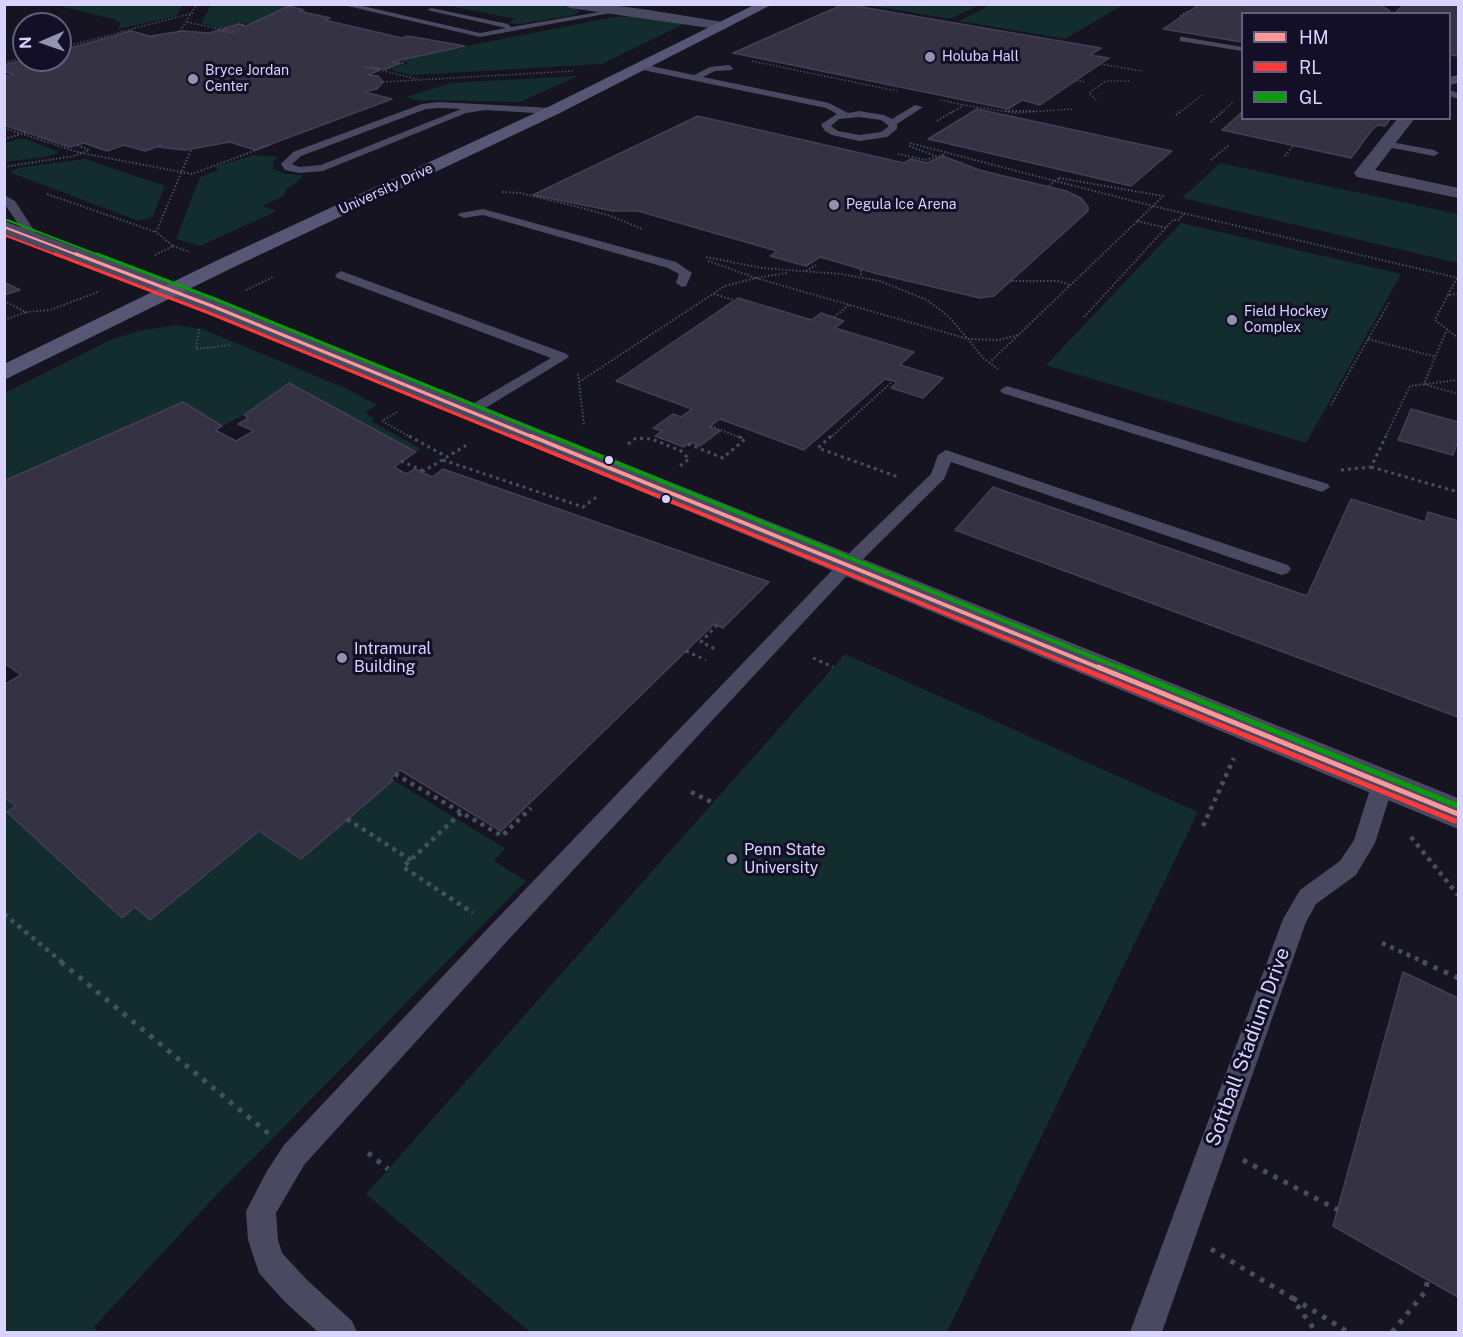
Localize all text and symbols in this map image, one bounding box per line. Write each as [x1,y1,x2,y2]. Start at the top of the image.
north arrow [12,12,72,72]
legend [1241,12,1451,120]
text: HM [1299,27,1329,48]
text: N [16,36,35,49]
place label: Holuba Hall [942,49,1019,65]
marker: Holuba Hall [923,50,937,64]
text: RL [1299,57,1322,78]
place label: Bryce Jordan Center [205,63,289,96]
marker: Bryce Jordan Center [186,72,200,86]
text: GL [1299,87,1323,108]
street label: University Drive [336,160,436,218]
place label: Pegula Ice Arena [846,197,957,213]
marker: Pegula Ice Arena [827,198,841,212]
place label: Field Hockey Complex [1244,304,1328,336]
marker: Field Hockey Complex [1225,313,1239,327]
unlabelled marker [603,454,615,466]
unlabelled marker [660,493,672,505]
place label: Intramural Building [354,639,431,677]
marker: Intramural Building [335,651,349,665]
place label: Penn State University [744,840,826,878]
marker: Penn State University [725,852,739,866]
street label: Softball Stadium Drive [1201,944,1295,1150]

